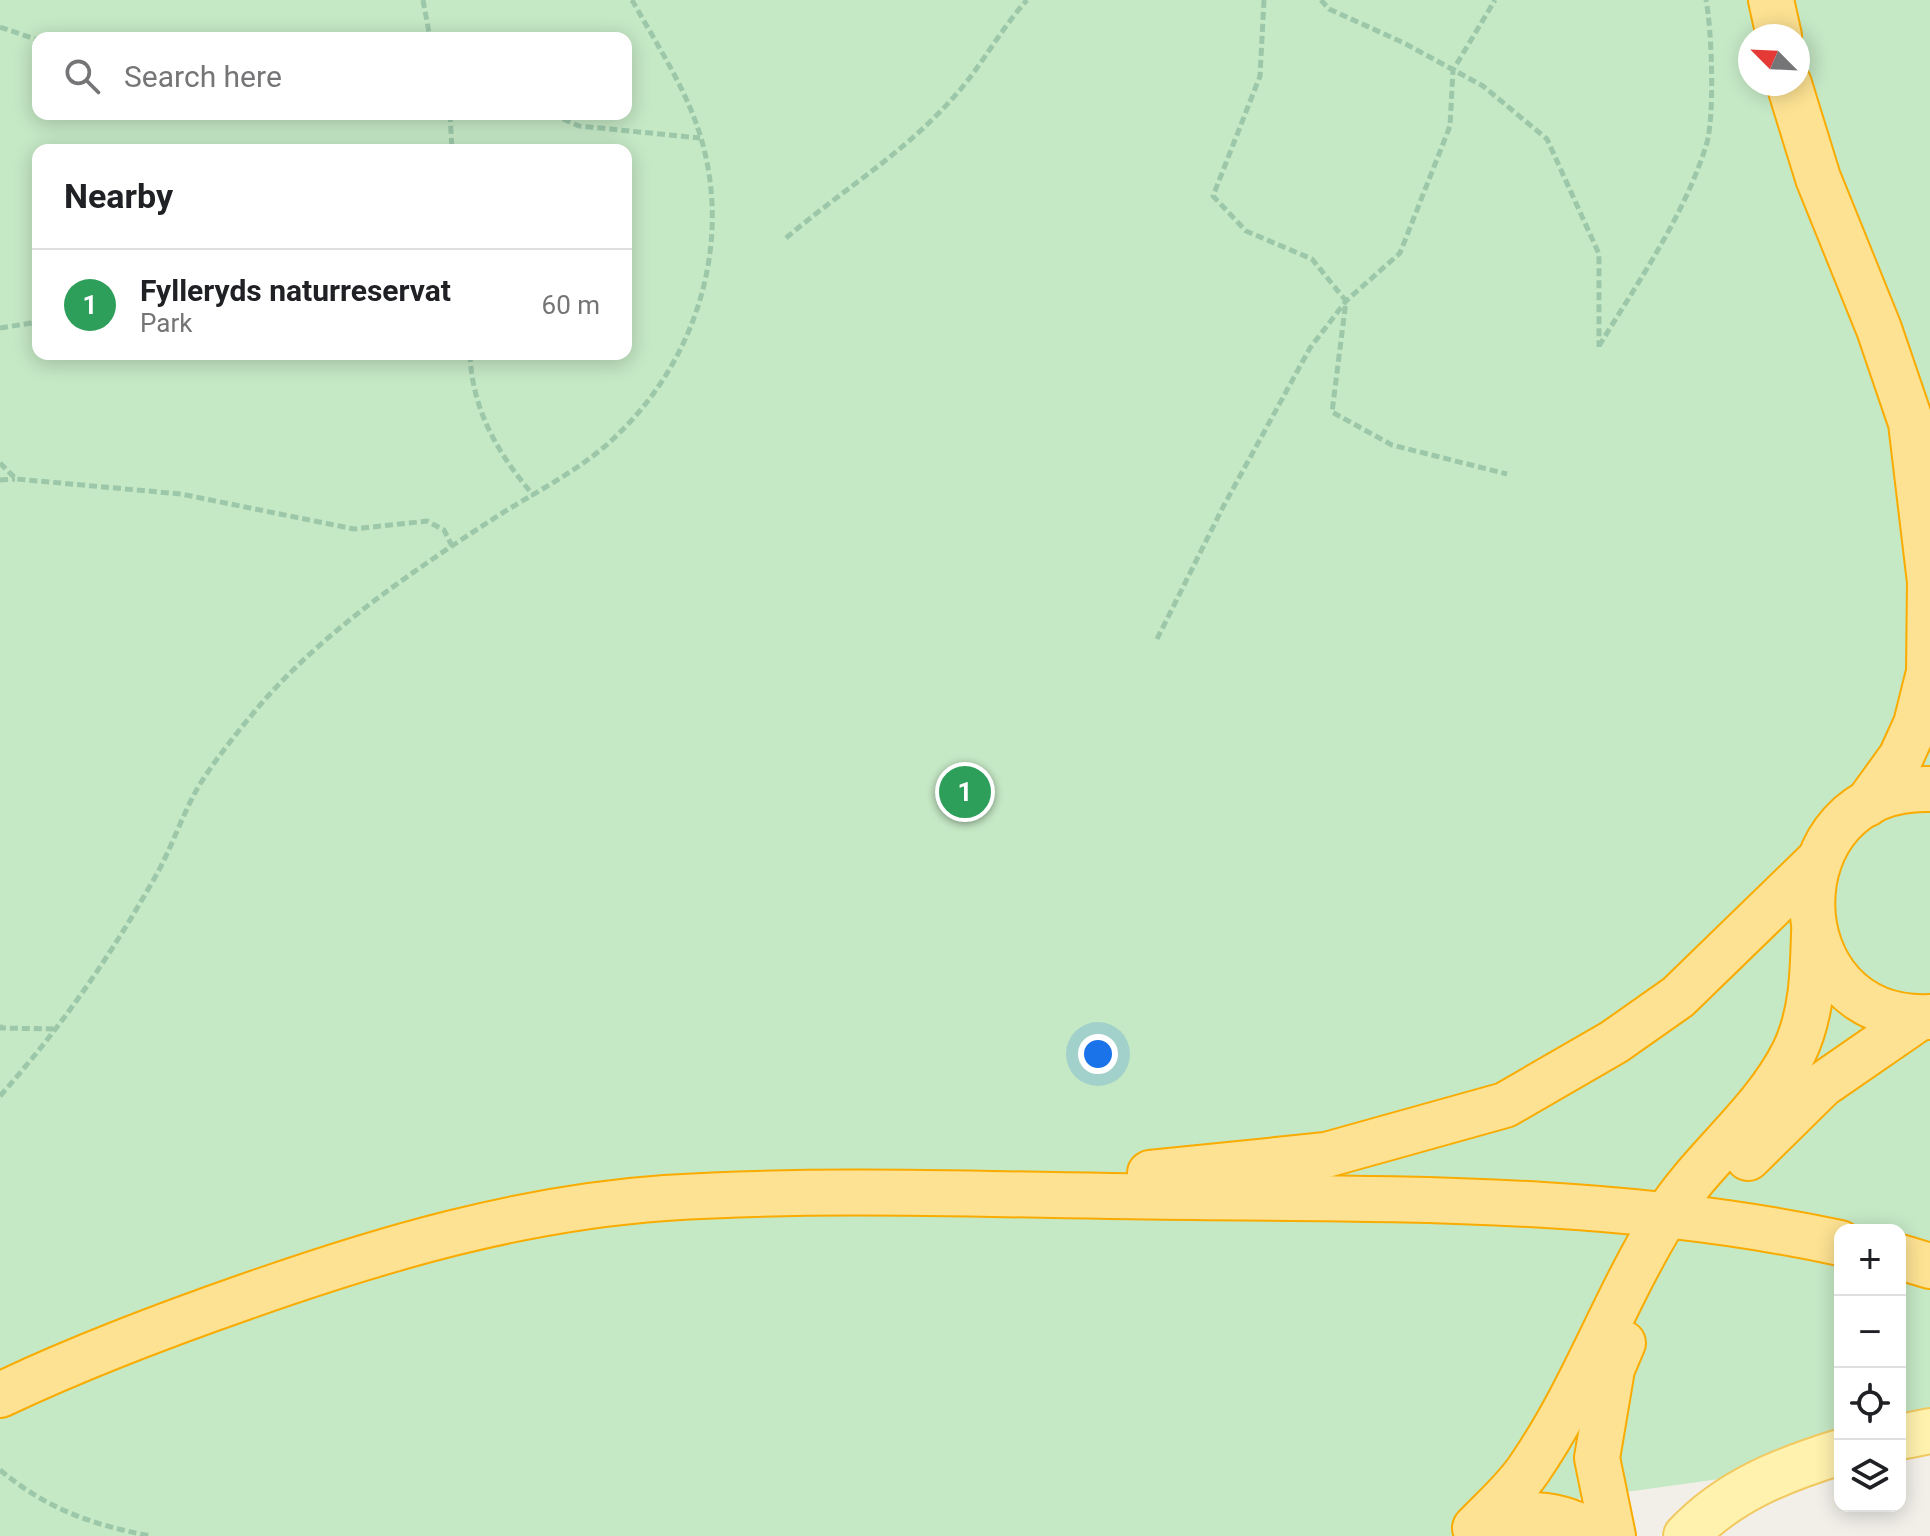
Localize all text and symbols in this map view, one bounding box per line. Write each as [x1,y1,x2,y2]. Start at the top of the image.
north arrow [1738,24,1810,96]
search box [32,32,632,120]
icon: search [60,54,104,98]
text: Search here [124,59,282,94]
text: Nearby [64,176,173,216]
text: Fylleryds naturreservat [140,273,451,308]
text: 1 [83,290,97,320]
text: 60 m [542,290,600,320]
text: Park [140,308,192,338]
pin: 1 [939,762,991,822]
your location [1078,1034,1118,1074]
map controls [1834,1224,1906,1512]
button: + [1834,1224,1906,1296]
button: − [1834,1296,1906,1368]
button: locate [1834,1368,1906,1440]
button: layers [1834,1440,1906,1512]

